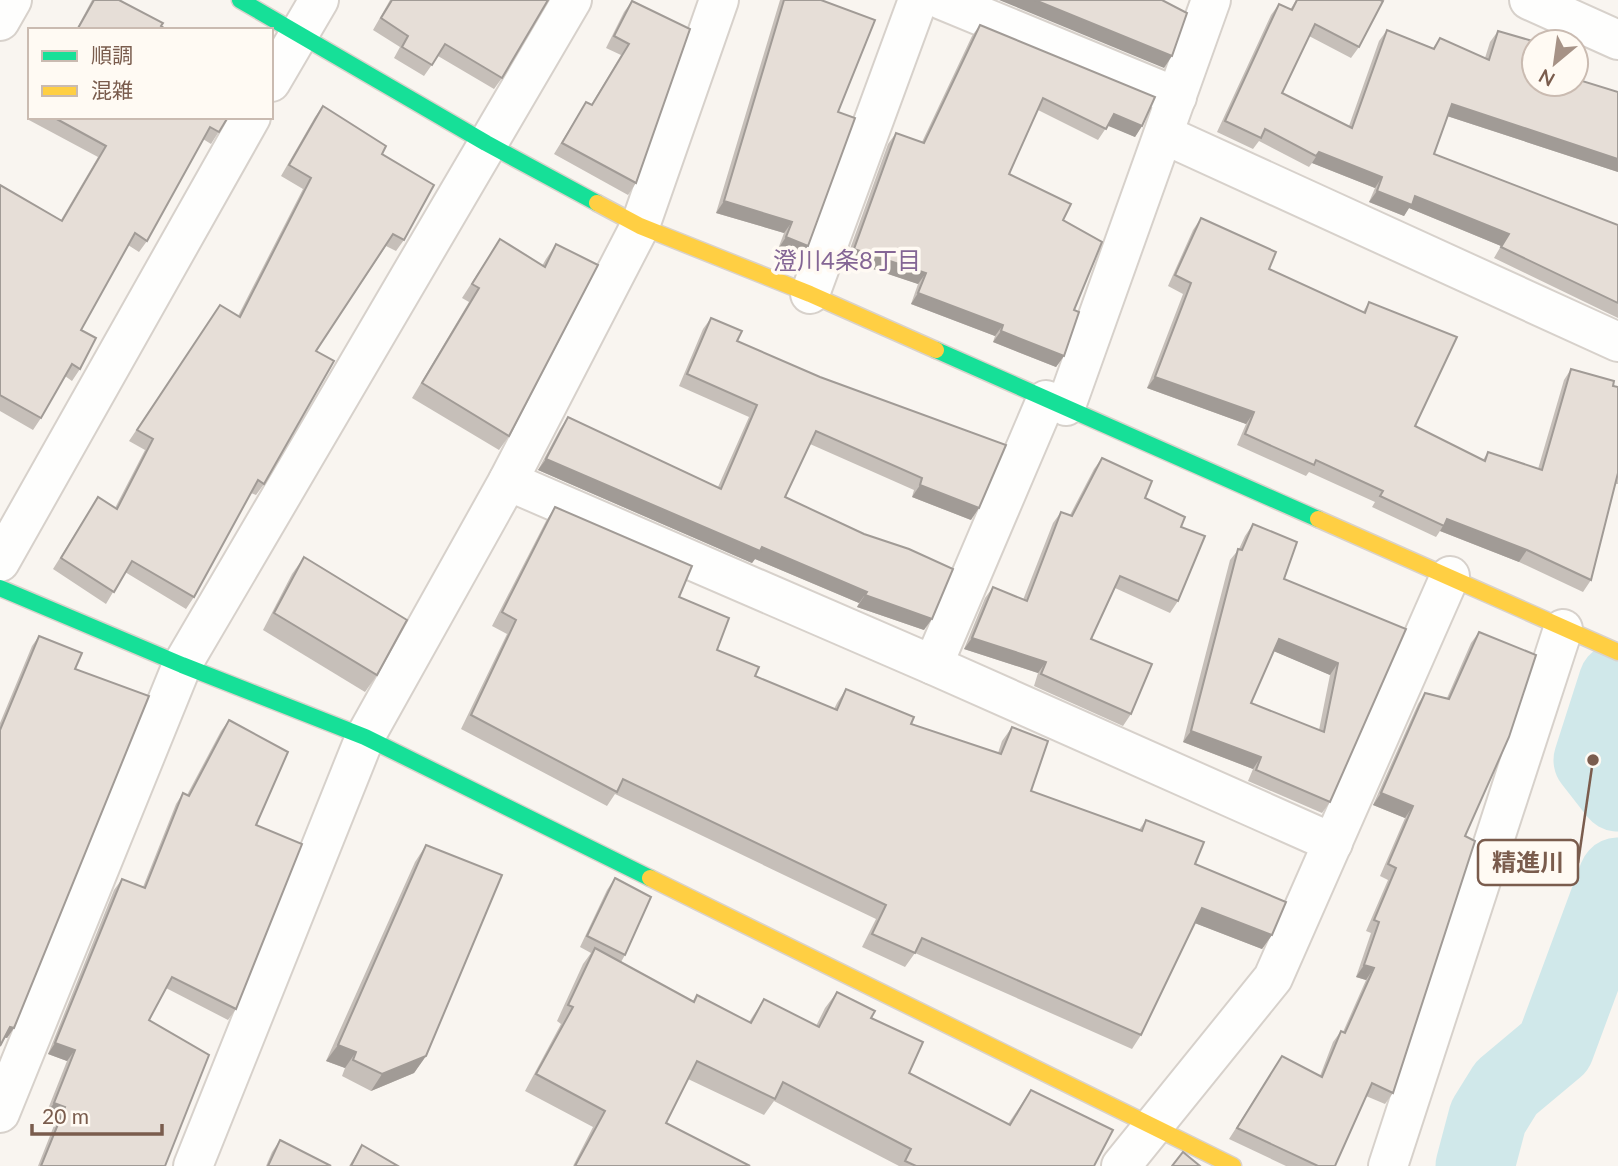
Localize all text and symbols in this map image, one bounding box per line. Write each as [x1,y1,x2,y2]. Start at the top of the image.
legend [28,28,273,119]
north arrow [1520,28,1590,98]
text: 順調 [91,42,133,67]
text: N [1535,65,1558,92]
text: 混雑 [91,77,133,102]
district label: 澄川4条8丁目 [773,245,921,274]
callout: 精進川 [1478,840,1578,885]
text: 精進川 [1492,847,1564,876]
scale bar [32,1092,161,1136]
text: 20 m [42,1103,89,1128]

